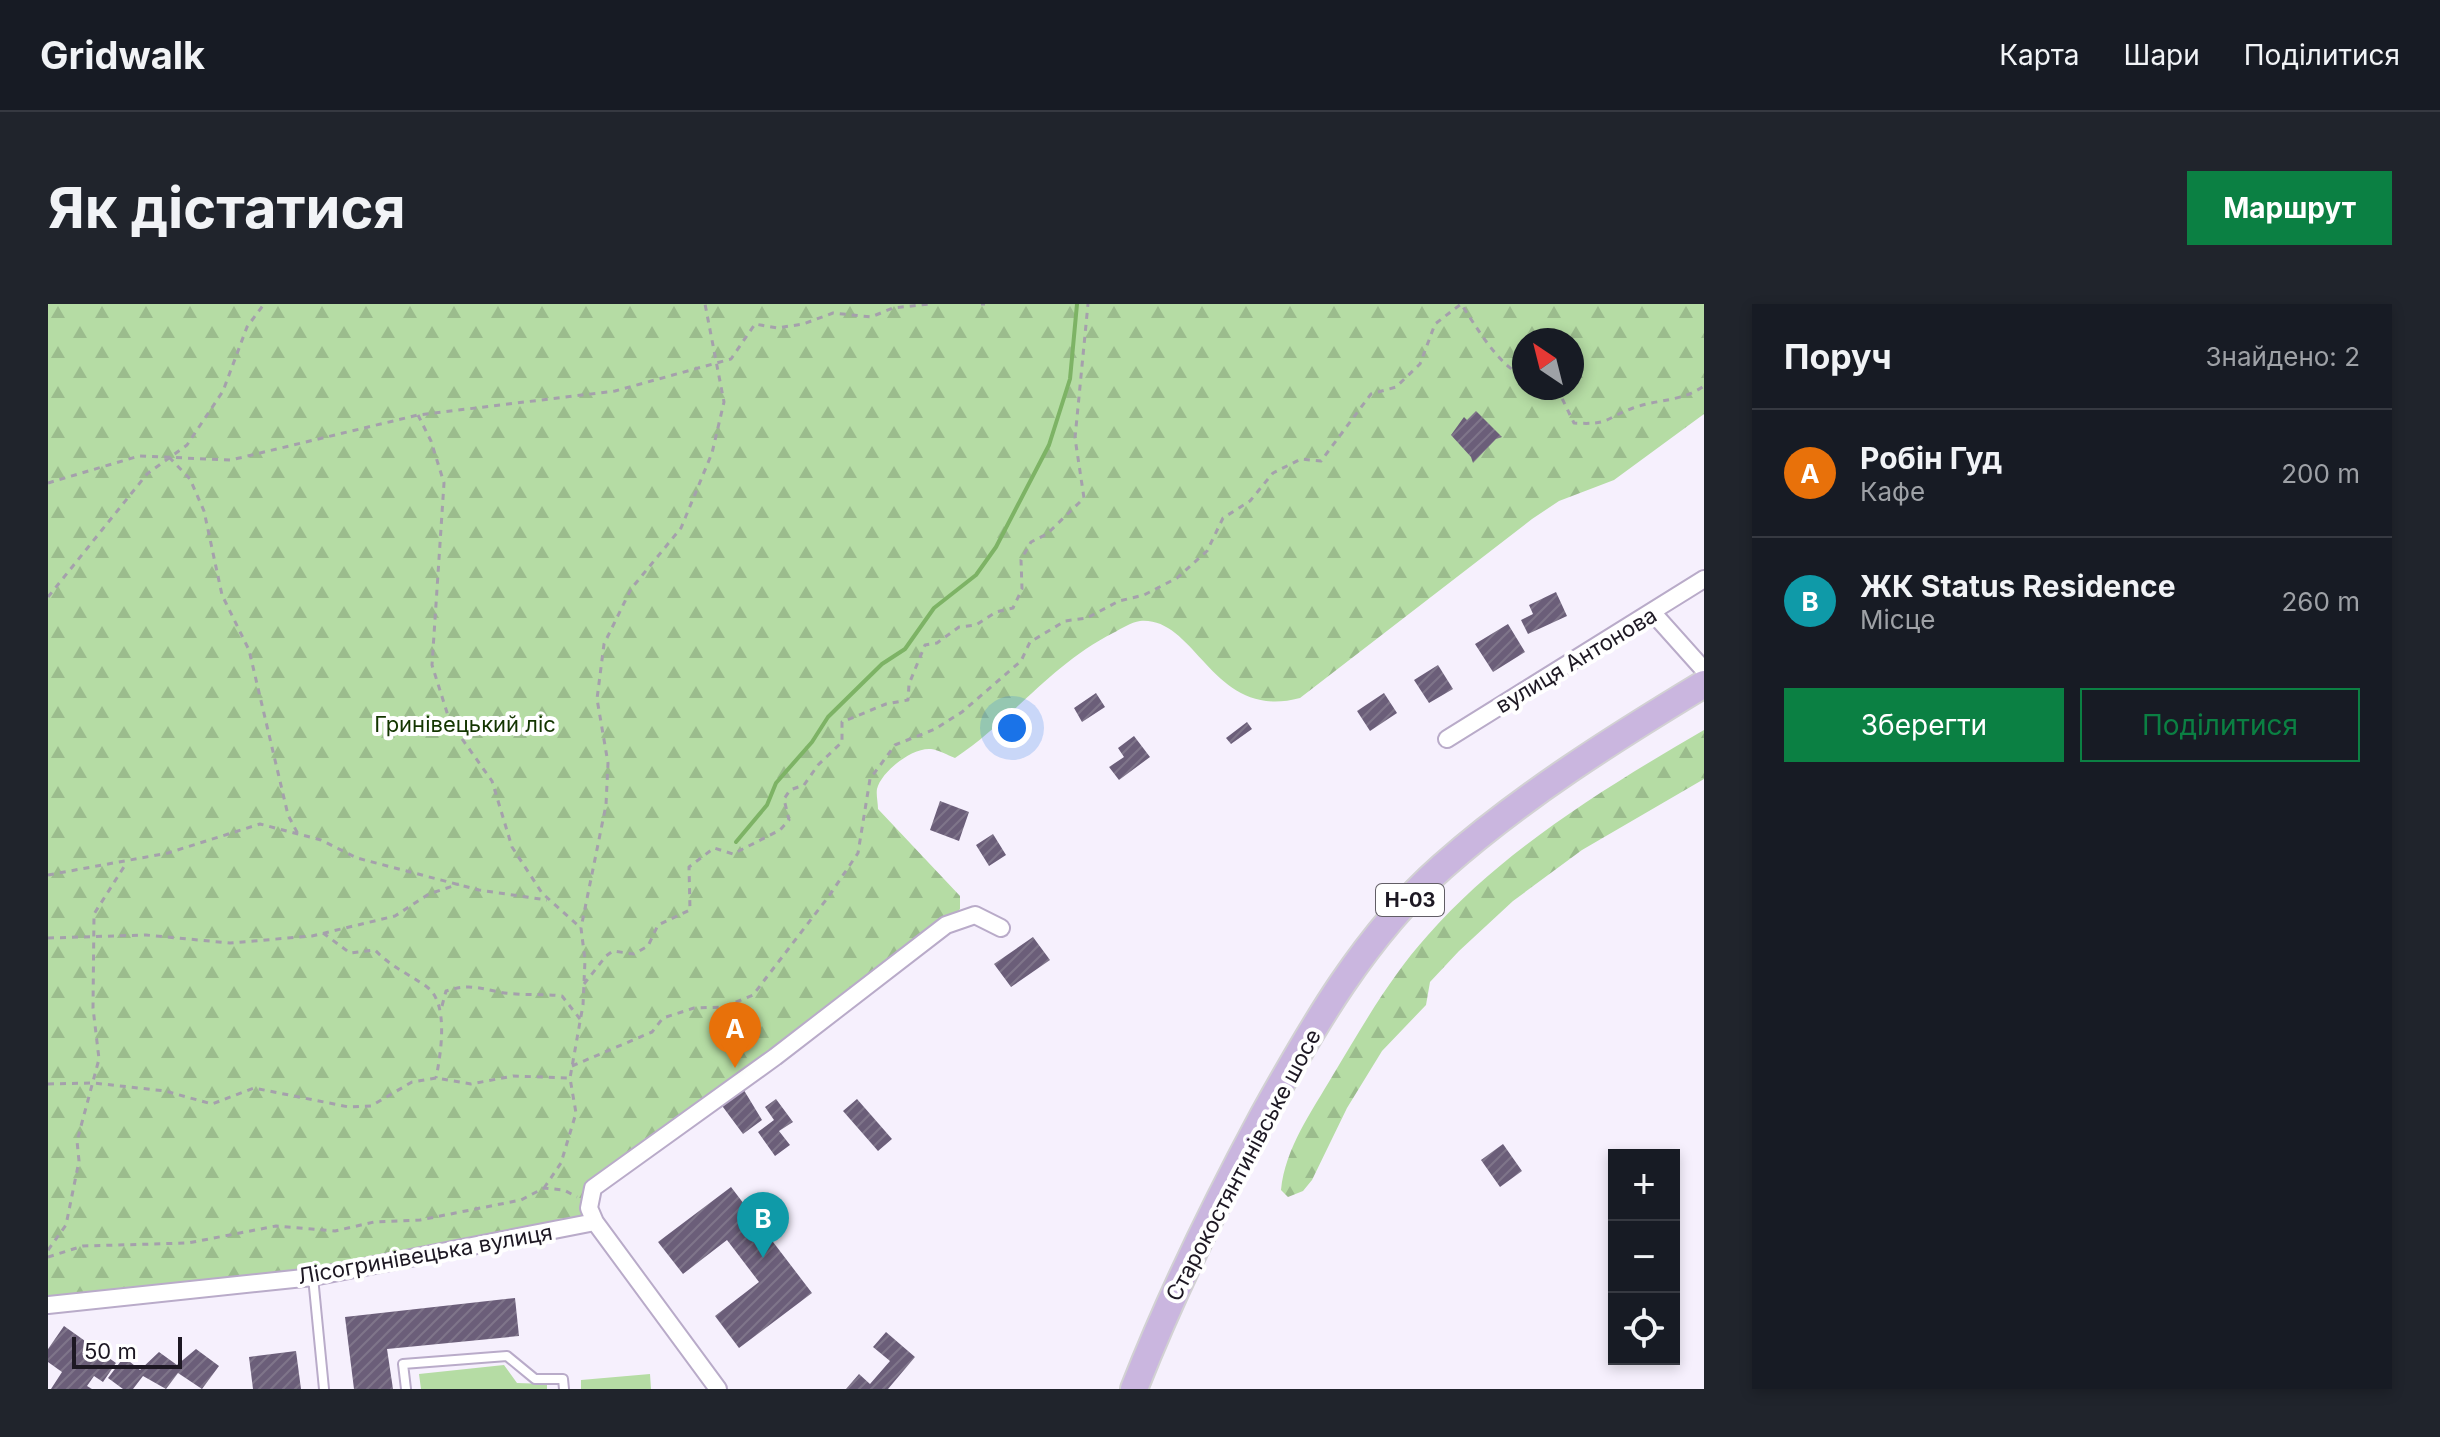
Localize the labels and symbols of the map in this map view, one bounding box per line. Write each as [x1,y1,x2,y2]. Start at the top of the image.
north arrow [1512,328,1584,400]
street label: вулиця Антонова [1491,602,1661,718]
your location [992,708,1032,748]
park label: Гринівецький ліс [374,711,556,737]
road number: Н-03 [1376,884,1444,916]
pin: A [709,1002,761,1068]
street label: Старокостянтинівське шосе [1160,1025,1326,1305]
pin: B [737,1192,789,1258]
street label: Лісогринівецька вулиця [296,1219,554,1289]
scale bar [72,1333,182,1369]

